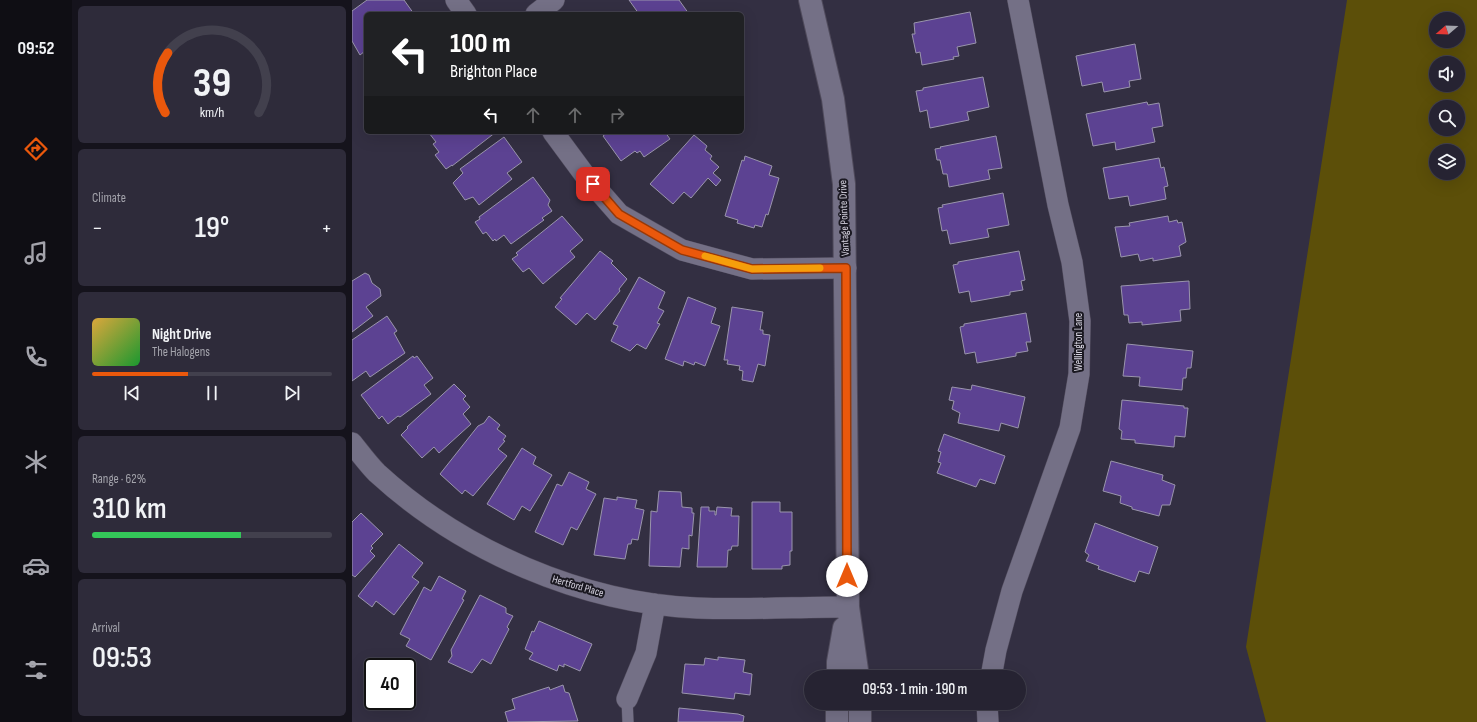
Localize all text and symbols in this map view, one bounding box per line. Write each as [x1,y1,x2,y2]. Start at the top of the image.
north arrow [1429,12,1465,48]
map controls [1429,12,1465,180]
text: 100 m [450,27,511,60]
icon: left [384,28,436,80]
text: 09:52 [18,38,54,59]
button: sound [1429,56,1465,92]
text: 39 [193,58,231,107]
text: Brighton Place [450,61,537,82]
button: search [1429,100,1465,136]
text: km/h [200,103,224,120]
icon: left [480,104,502,126]
icon: ahead [522,104,544,126]
icon: ahead [564,104,586,126]
icon: right [606,104,628,126]
icon: directions [22,135,50,163]
button: layers [1429,144,1465,180]
pin [576,167,610,201]
icon: arrive [582,173,604,195]
street label: Vantage Pointe Drive [836,180,852,256]
text: Climate [92,190,126,206]
text: 19° [195,210,229,246]
text: − [92,215,103,242]
text: + [321,215,332,242]
icon: music [22,239,50,267]
street label: Wellington Lane [1072,313,1085,371]
text: Night Drive [152,325,211,344]
icon: phone [22,343,50,371]
text: The Halogens [152,344,210,360]
icon: previous [121,382,143,404]
icon: pause [201,382,223,404]
icon: next [281,382,303,404]
icon: climate [22,448,50,476]
text: Range · 62% [92,471,146,487]
text: 310 km [92,491,167,527]
icon: car [22,552,50,580]
position arrow [826,555,868,597]
street label: Hertford Place [551,572,605,600]
text: Arrival [92,620,120,636]
text: 09:53 [92,640,152,676]
icon: filters [22,656,50,684]
speed limit sign: 40 [364,658,416,710]
text: 09:53 · 1 min · 190 m [863,680,967,699]

